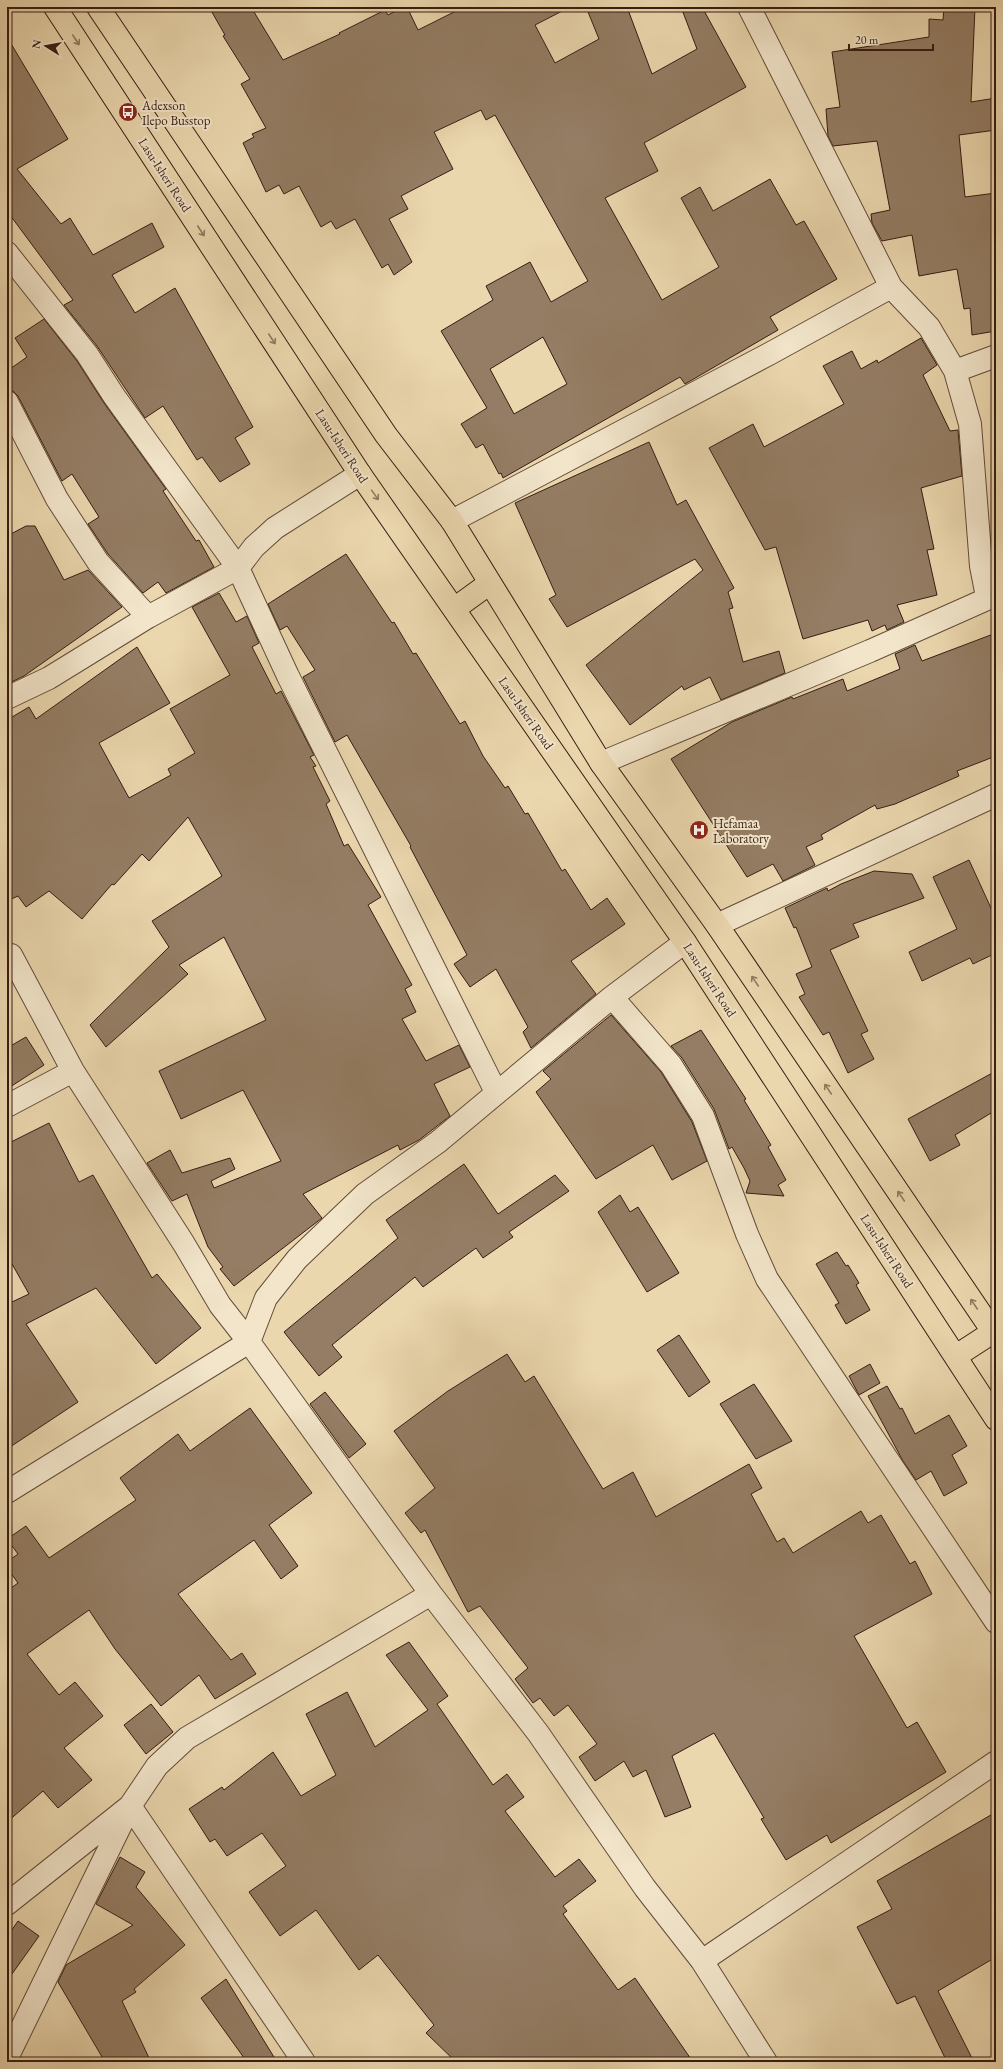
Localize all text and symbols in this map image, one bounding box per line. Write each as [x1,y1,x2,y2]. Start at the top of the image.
north arrow [26,26,66,66]
scale bar [849,26,933,52]
text: 20 m [855,32,879,48]
one-way arrow [73,34,81,46]
text: N [28,38,44,50]
place label: Adexson Ilepo Busstop [141,97,211,129]
bus stop icon: Adexson Ilepo Busstop [117,101,139,123]
street label: Lasu-Isheri Road [135,135,196,216]
one-way arrow [197,225,205,236]
one-way arrow [268,333,276,344]
street label: Lasu-Isheri Road [312,406,373,487]
one-way arrow [371,489,379,500]
street label: Lasu-Isheri Road [495,673,558,753]
place label: Hefamaa Laboratory [713,815,769,847]
hospital icon: Hefamaa Laboratory [688,819,710,841]
street label: Lasu-Isheri Road [680,940,741,1021]
one-way arrow [751,976,759,987]
one-way arrow [824,1084,832,1095]
one-way arrow [897,1191,905,1202]
street label: Lasu-Isheri Road [857,1211,918,1292]
one-way arrow [970,1299,978,1310]

